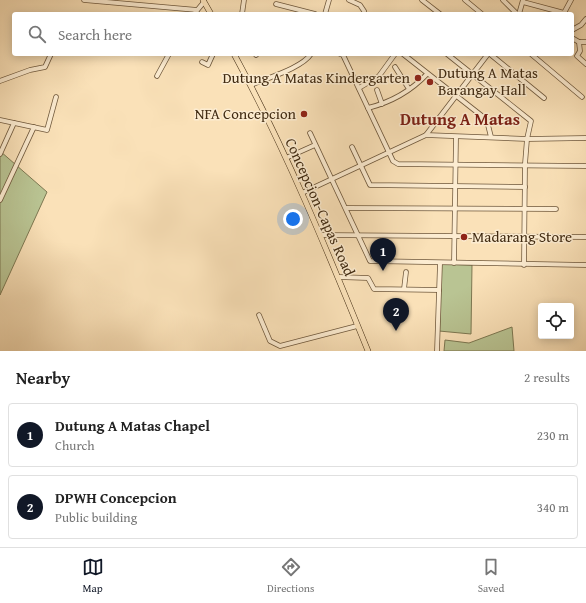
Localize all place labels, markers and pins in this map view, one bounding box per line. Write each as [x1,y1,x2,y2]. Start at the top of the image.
place label: Dutung A Matas Barangay Hall [438,62,538,100]
place label: Dutung A Matas Kindergarten [223,67,411,88]
marker: Dutung A Matas Kindergarten [413,73,423,83]
marker: Dutung A Matas Barangay Hall [425,77,435,87]
place label: NFA Concepcion [195,103,297,124]
marker: NFA Concepcion [299,109,309,119]
place label: Madarang Store [472,226,572,247]
marker: Madarang Store [459,232,469,242]
pin: 1 [370,238,396,271]
pin: 2 [383,298,409,331]

